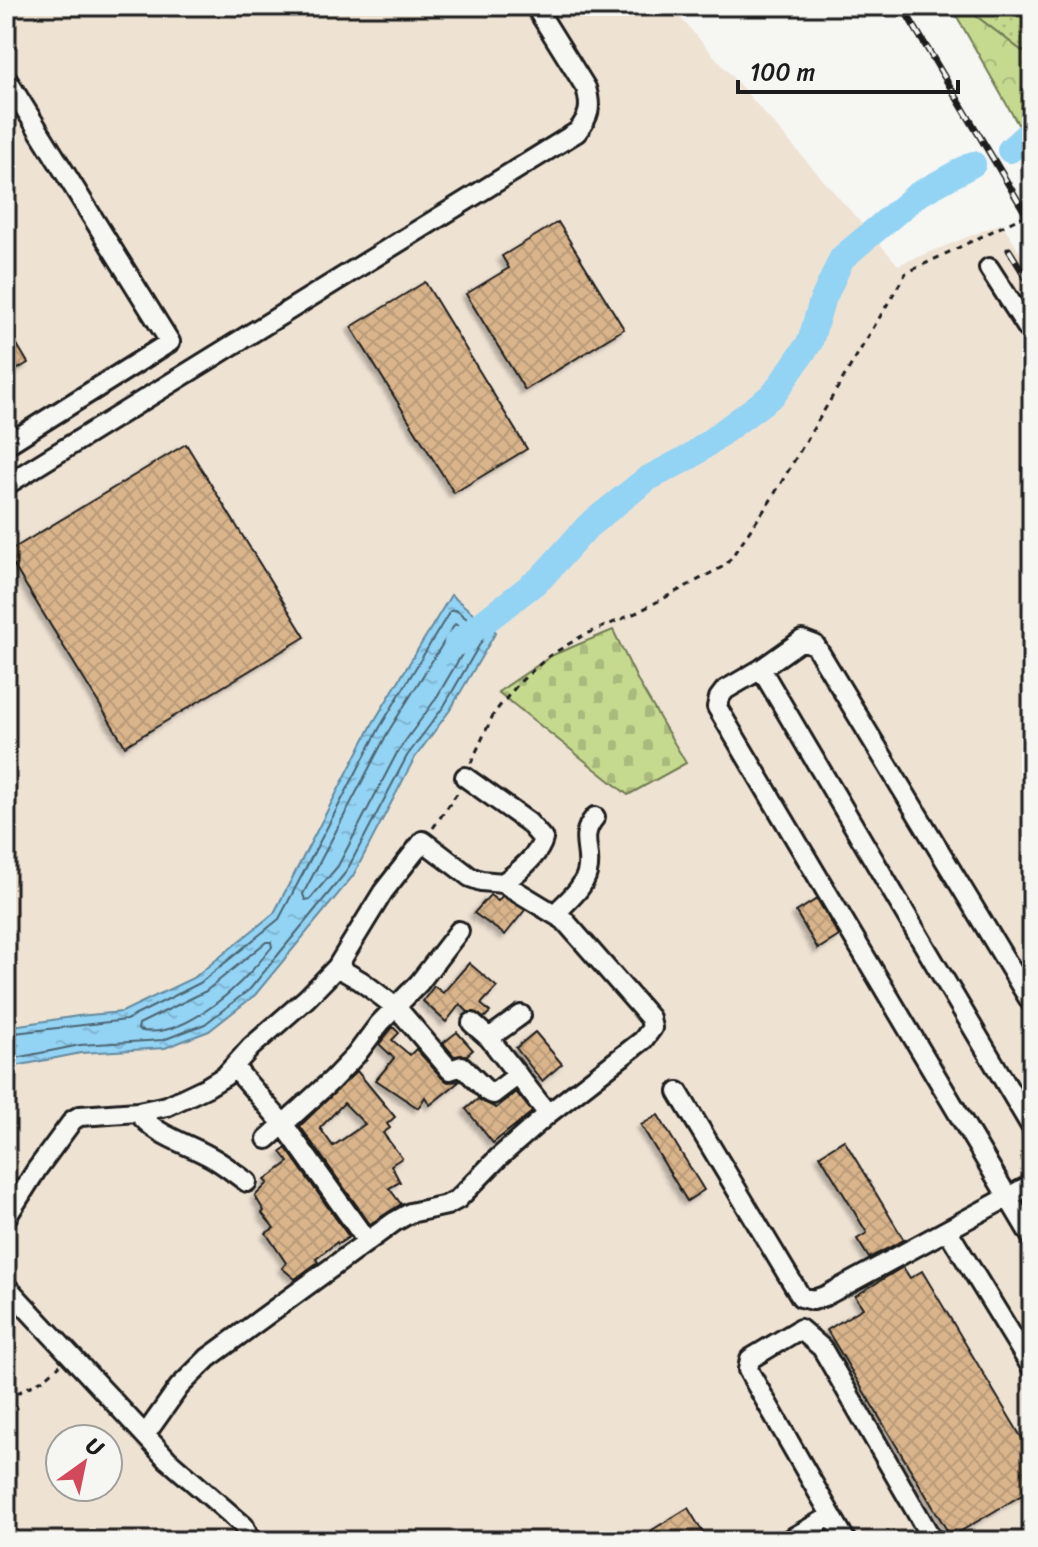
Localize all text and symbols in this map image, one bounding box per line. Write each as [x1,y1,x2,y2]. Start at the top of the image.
scale bar [738,44,958,94]
text: 100 m [750,51,815,93]
north arrow [44,1423,124,1503]
text: U [78,1426,113,1468]

